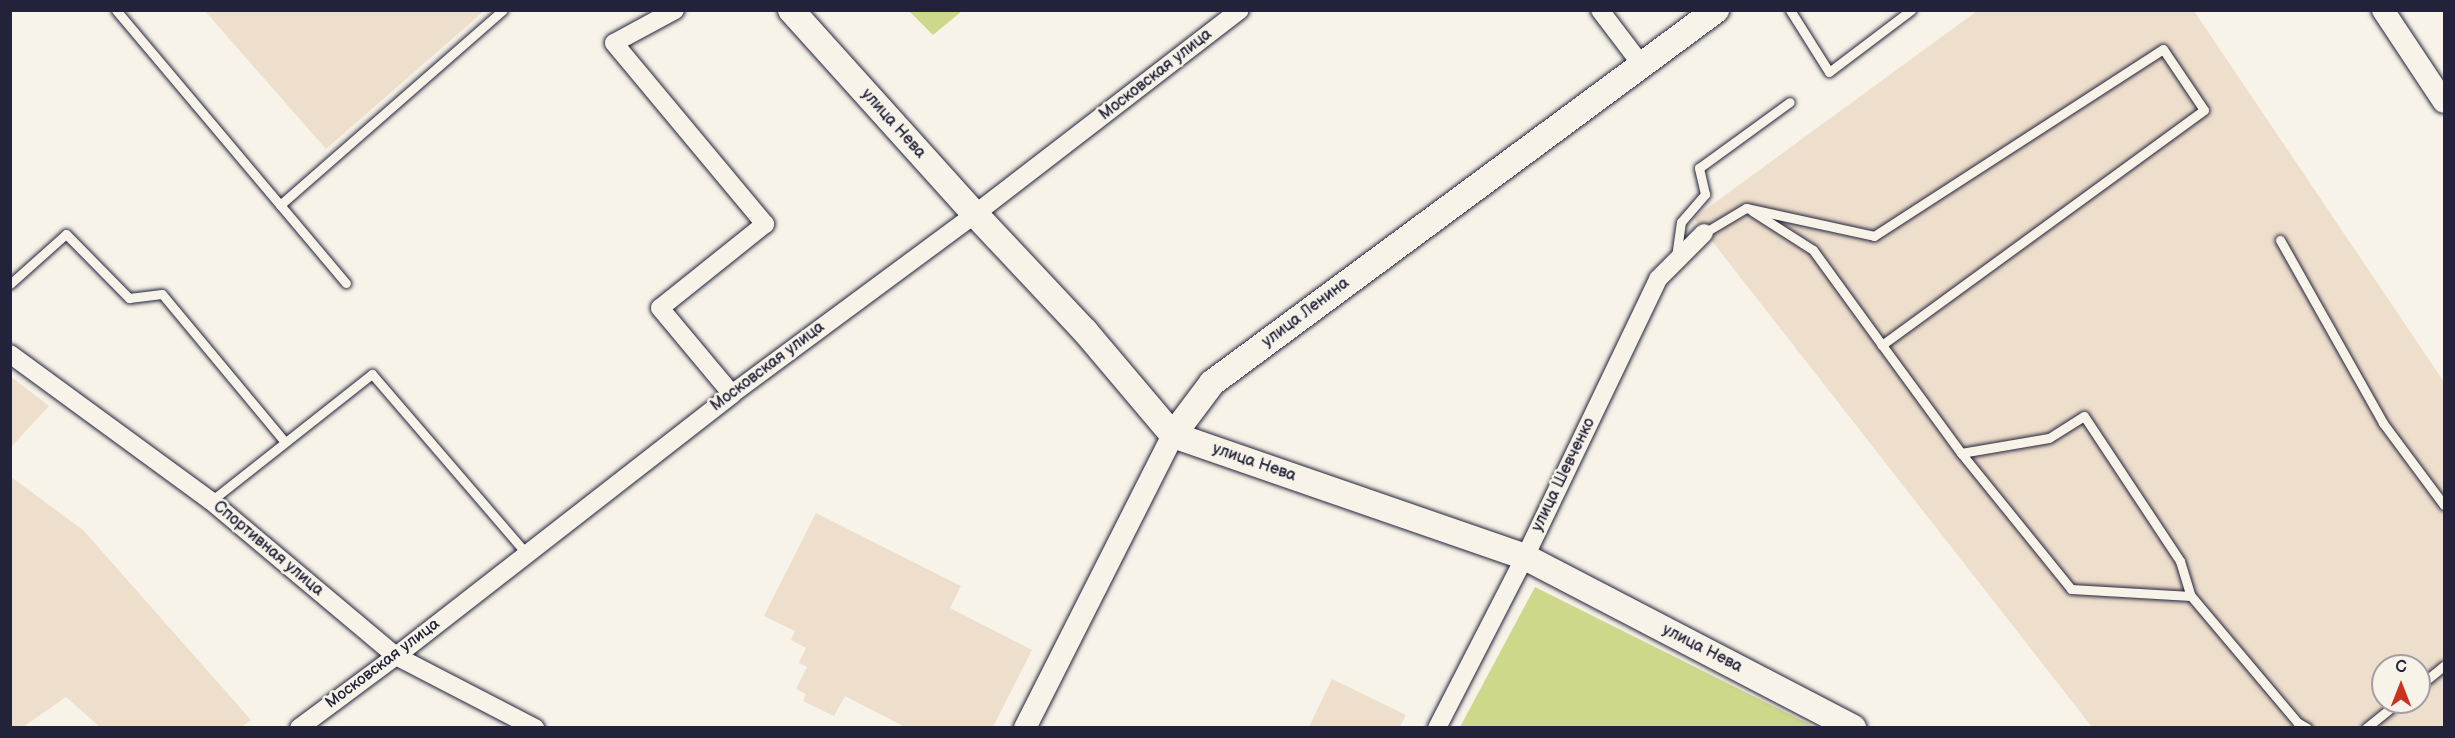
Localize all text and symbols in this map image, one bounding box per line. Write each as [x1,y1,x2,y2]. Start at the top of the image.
street label: Московская улица [1096,25,1216,125]
street label: улица Нева [857,85,929,163]
street label: улица Ленина [1259,274,1353,352]
street label: Московская улица [707,318,829,416]
street label: улица Шевченко [1528,415,1600,535]
street label: улица Нева [1210,440,1298,486]
street label: Спортивная улица [209,497,327,601]
street label: Московская улица [322,615,444,713]
street label: улица Нева [1659,621,1745,677]
north arrow [2371,654,2431,714]
text: С [2395,658,2407,677]

